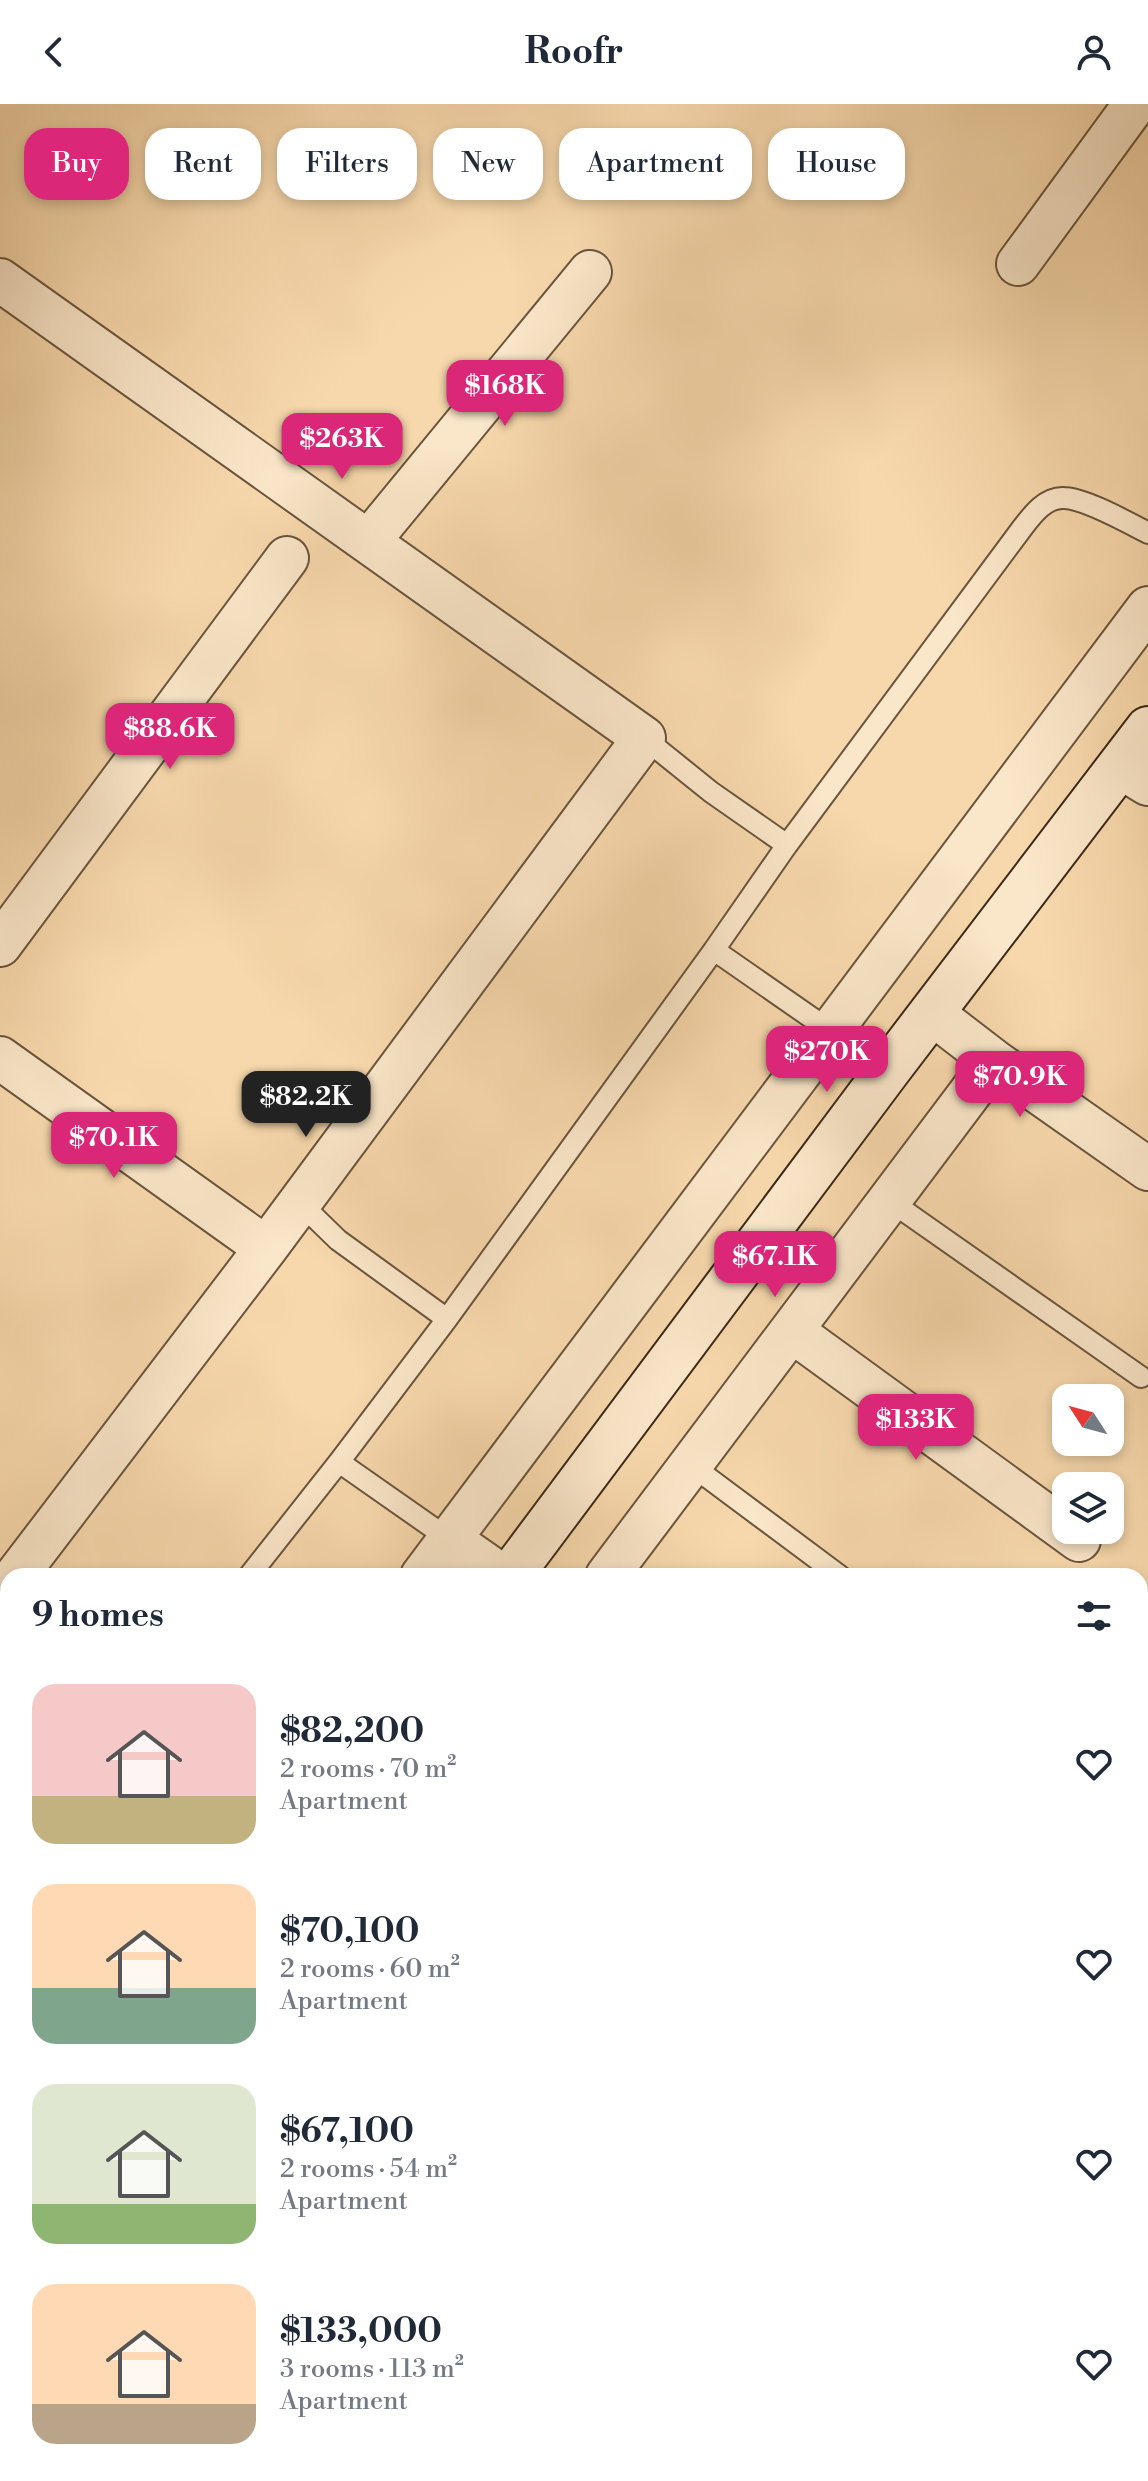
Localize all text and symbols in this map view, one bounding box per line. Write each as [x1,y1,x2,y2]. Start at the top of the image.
icon: back [32,30,76,74]
text: Roofr [525,30,623,75]
icon: person [1072,30,1116,74]
chip: Buy [24,128,129,200]
chip: Rent [145,128,261,200]
chip: Filters [277,128,417,200]
chip: New [433,128,543,200]
chip: Apartment [559,128,752,200]
chip: House [768,128,905,200]
pin: $168K [449,360,561,428]
text: $168K [464,370,546,402]
pin: $263K [286,413,398,481]
text: $263K [300,423,384,455]
pin: $88.6K [105,703,235,771]
text: $88.6K [123,713,217,745]
pin: $270K [771,1026,883,1094]
text: $270K [784,1036,870,1068]
pin: $70.9K [955,1051,1085,1119]
text: $70.9K [973,1061,1067,1093]
pin: $82.2K [241,1071,371,1139]
text: $82.2K [260,1081,352,1113]
pin: $70.1K [49,1112,179,1180]
text: $70.1K [69,1122,159,1154]
pin: $67.1K [710,1231,840,1299]
text: $67.1K [732,1241,818,1273]
north arrow [1052,1384,1124,1456]
map controls [1052,1384,1124,1544]
pin: $133K [860,1394,972,1462]
text: $133K [876,1404,956,1436]
button: layers [1052,1472,1124,1544]
icon: filters [1072,1594,1116,1638]
text: 9 homes [32,1595,164,1637]
text: $82,200 [280,1711,424,1753]
icon: home [96,1716,192,1812]
icon: heart [1072,1742,1116,1786]
text: 2 rooms · 70 m² [280,1753,456,1785]
text: Apartment [280,1785,408,1817]
text: $70,100 [280,1911,419,1953]
icon: home [96,1916,192,2012]
icon: heart [1072,1942,1116,1986]
text: 2 rooms · 60 m² [280,1953,460,1985]
text: Apartment [280,1985,408,2017]
text: $67,100 [280,2111,414,2153]
icon: home [96,2116,192,2212]
icon: heart [1072,2142,1116,2186]
text: 2 rooms · 54 m² [280,2153,457,2185]
text: Apartment [280,2185,408,2217]
text: $133,000 [280,2311,442,2353]
icon: home [96,2316,192,2412]
icon: heart [1072,2342,1116,2386]
text: 3 rooms · 113 m² [280,2353,464,2385]
text: Apartment [280,2385,408,2417]

